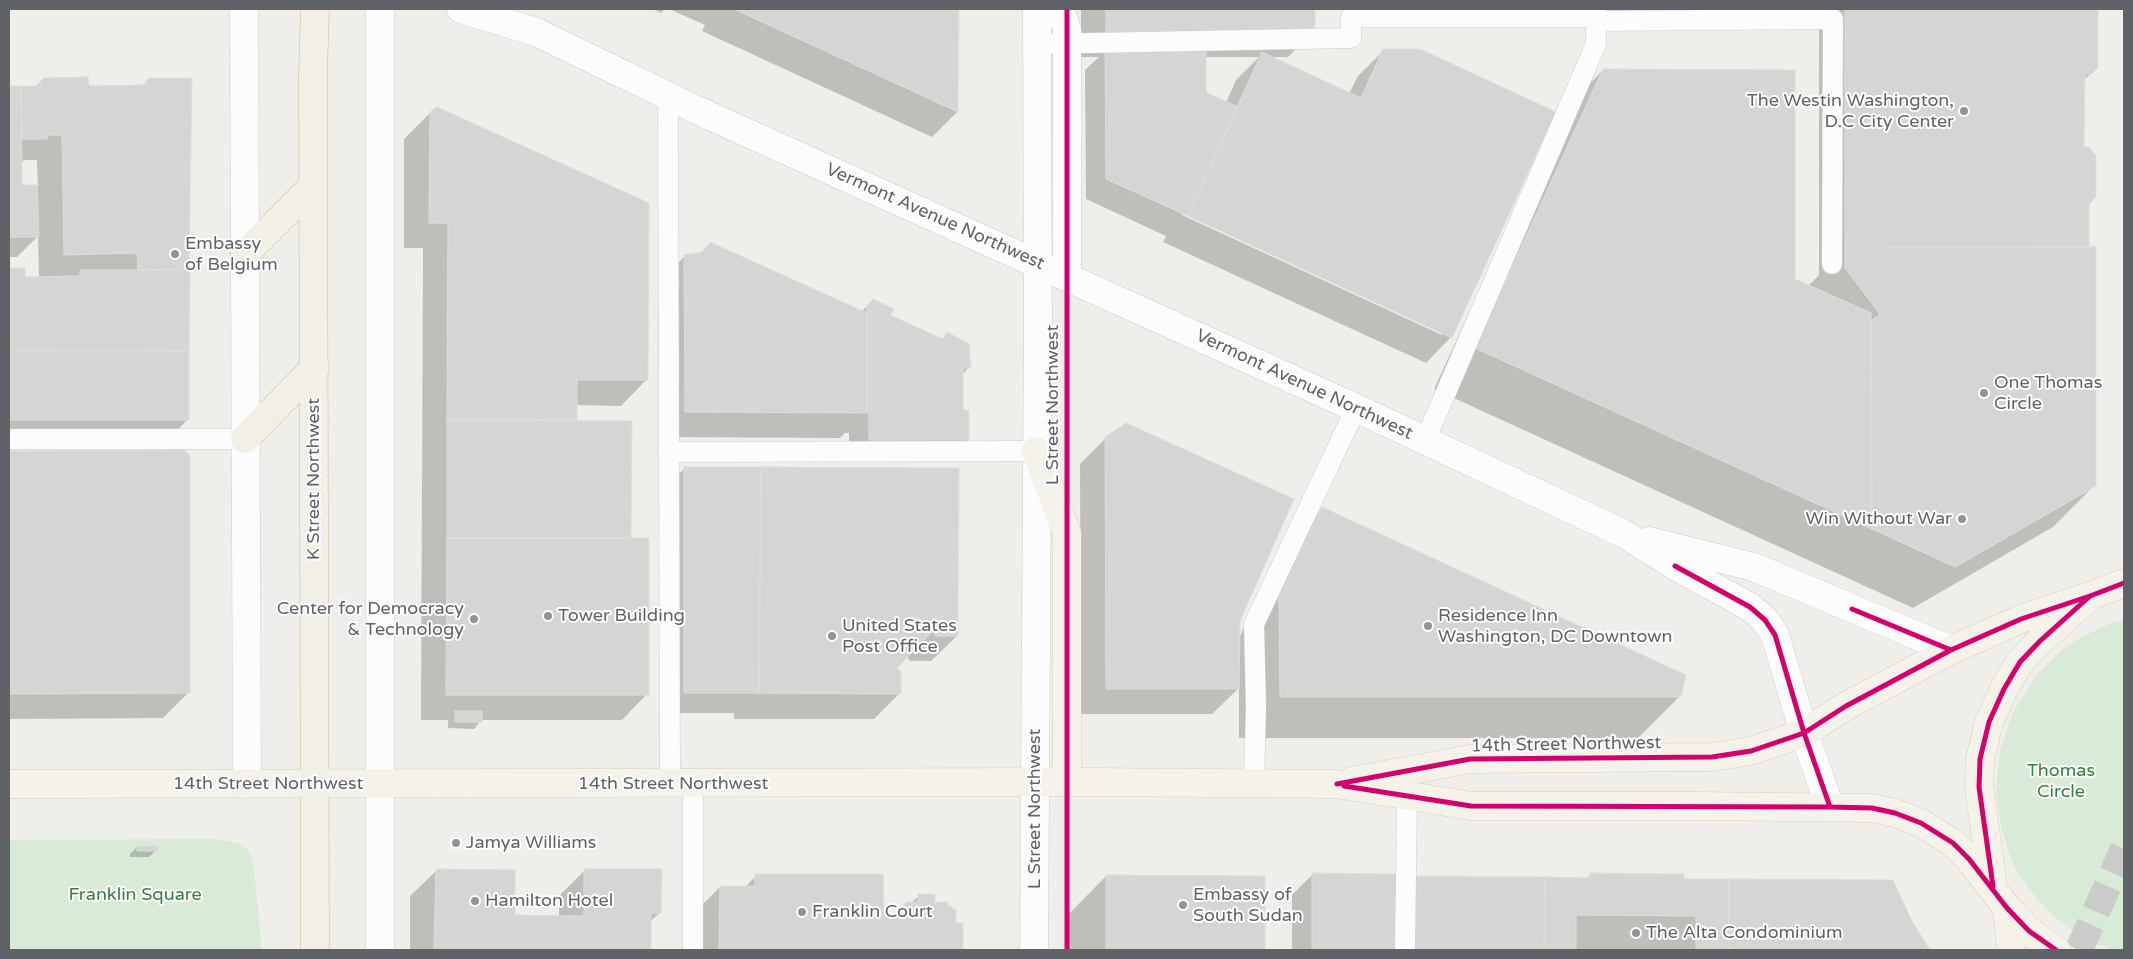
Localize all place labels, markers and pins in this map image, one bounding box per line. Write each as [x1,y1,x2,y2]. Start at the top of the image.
place label: The Westin Washington, D.C City Center [1747,90,1954,132]
marker: The Westin Washington, D.C City Center [1958,105,1970,117]
place label: Embassy of Belgium [185,233,278,276]
marker: Embassy of Belgium [169,248,181,260]
place label: One Thomas Circle [1994,372,2102,414]
marker: One Thomas Circle [1978,387,1990,399]
place label: Win Without War [1806,508,1952,530]
marker: Win Without War [1956,513,1968,525]
place label: Center for Democracy & Technology [277,598,464,640]
place label: Tower Building [558,605,685,627]
place label: Residence Inn Washington, DC Downtown [1438,605,1673,648]
marker: Tower Building [542,610,554,622]
marker: Center for Democracy & Technology [468,613,480,625]
place label: United States Post Office [842,615,957,658]
marker: Residence Inn Washington, DC Downtown [1422,620,1434,632]
marker: United States Post Office [826,630,838,642]
place label: Jamya Williams [466,832,596,854]
marker: Jamya Williams [450,837,462,849]
place label: Embassy of South Sudan [1193,884,1303,926]
place label: Hamilton Hotel [485,890,613,912]
marker: Hamilton Hotel [469,895,481,907]
marker: Embassy of South Sudan [1177,899,1189,911]
place label: Franklin Court [812,901,933,923]
marker: Franklin Court [796,906,808,918]
place label: The Alta Condominium [1646,922,1843,944]
marker: The Alta Condominium [1630,927,1642,939]

